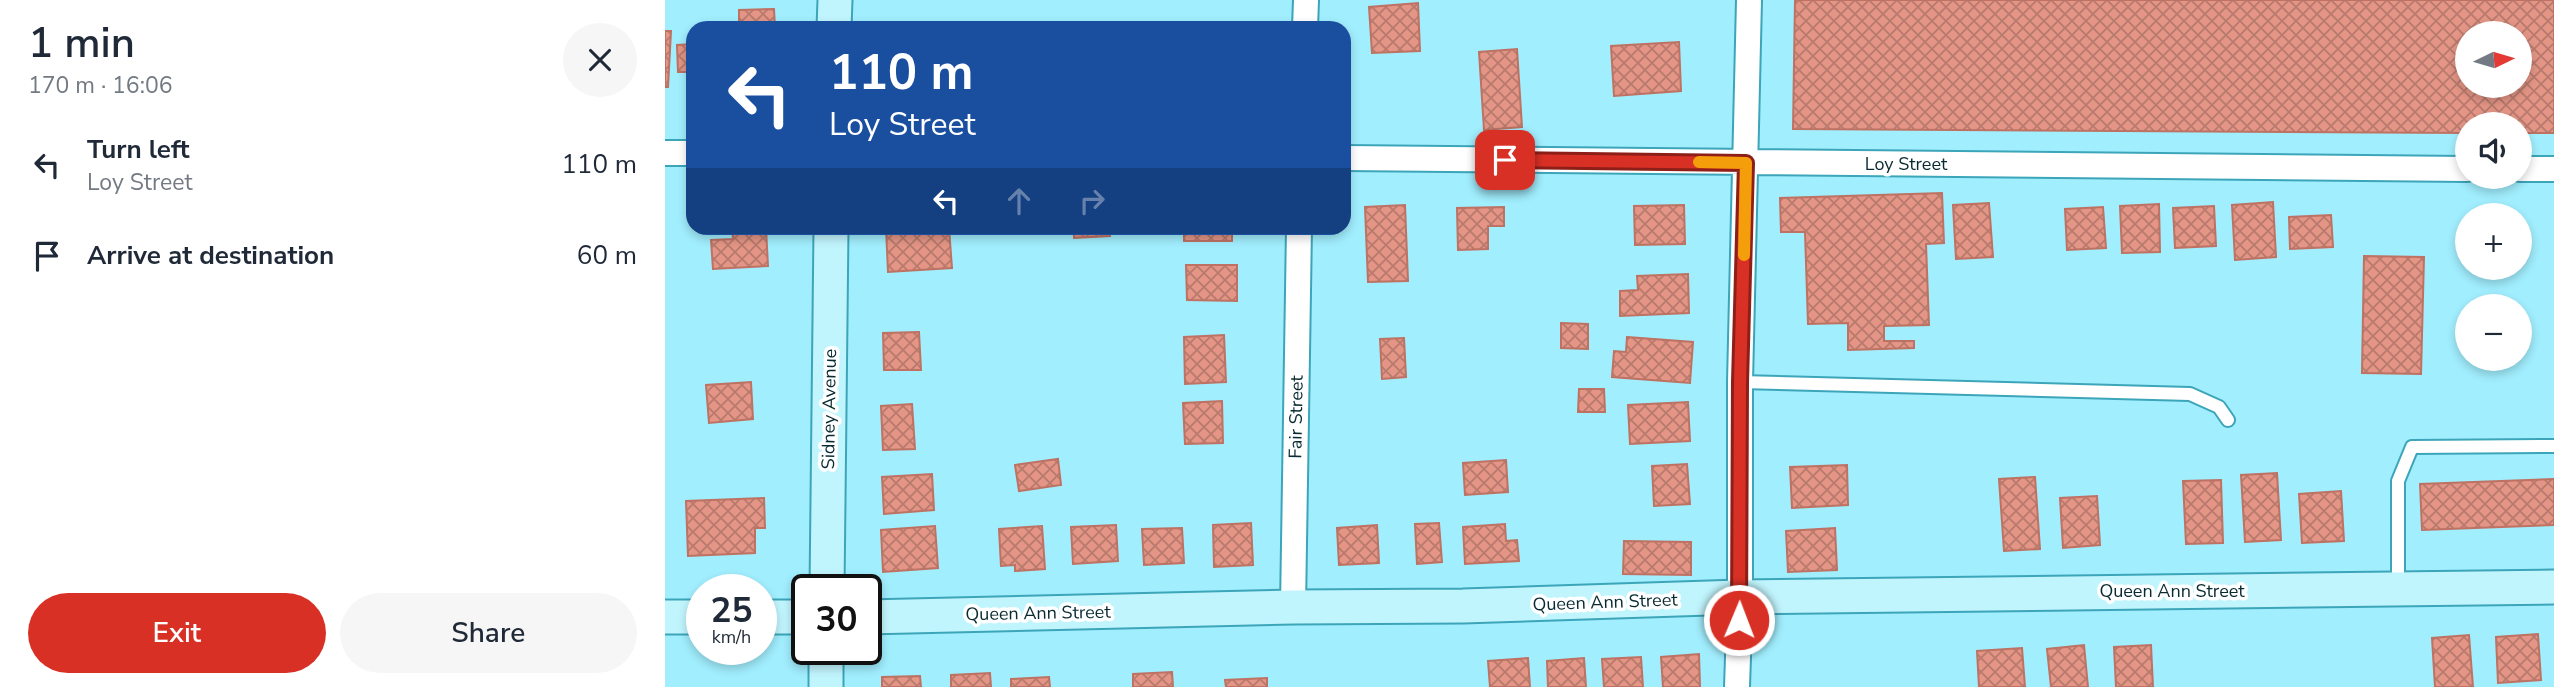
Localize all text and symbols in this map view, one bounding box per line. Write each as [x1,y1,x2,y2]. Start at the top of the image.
text: 1 min [28,15,135,72]
north arrow [2455,21,2532,98]
map controls [2455,21,2532,371]
button: close [563,23,637,97]
text: 110 m [829,39,973,106]
icon: left [714,49,805,140]
text: 170 m · 16:06 [28,70,173,101]
text: Loy Street [829,103,976,146]
button: sound [2455,112,2532,189]
pin [1475,130,1535,190]
text: Turn left [87,132,190,167]
icon: arrive [1486,141,1524,179]
icon: left [28,146,66,184]
text: 110 m [561,147,637,182]
street label: Loy Street [1865,152,1948,176]
text: Loy Street [87,167,192,198]
icon: left [927,182,965,220]
icon: ahead [1000,182,1038,220]
icon: right [1073,182,1111,220]
button: + [2455,203,2532,280]
icon: arrive [28,237,66,275]
text: Arrive at destination [87,238,334,273]
text: 60 m [577,238,637,273]
button: − [2455,294,2532,371]
street label: Sidney Avenue [816,349,842,469]
street label: Fair Street [1283,374,1309,459]
speed limit sign: 30 [791,574,882,665]
street label: Queen Ann Street [2099,579,2245,603]
position arrow [1702,583,1776,657]
text: 25 [710,587,753,634]
street label: Queen Ann Street [1532,587,1679,617]
button: Exit [28,593,326,673]
button: Share [340,593,637,673]
street label: Queen Ann Street [965,600,1112,626]
text: km/h [712,625,751,649]

